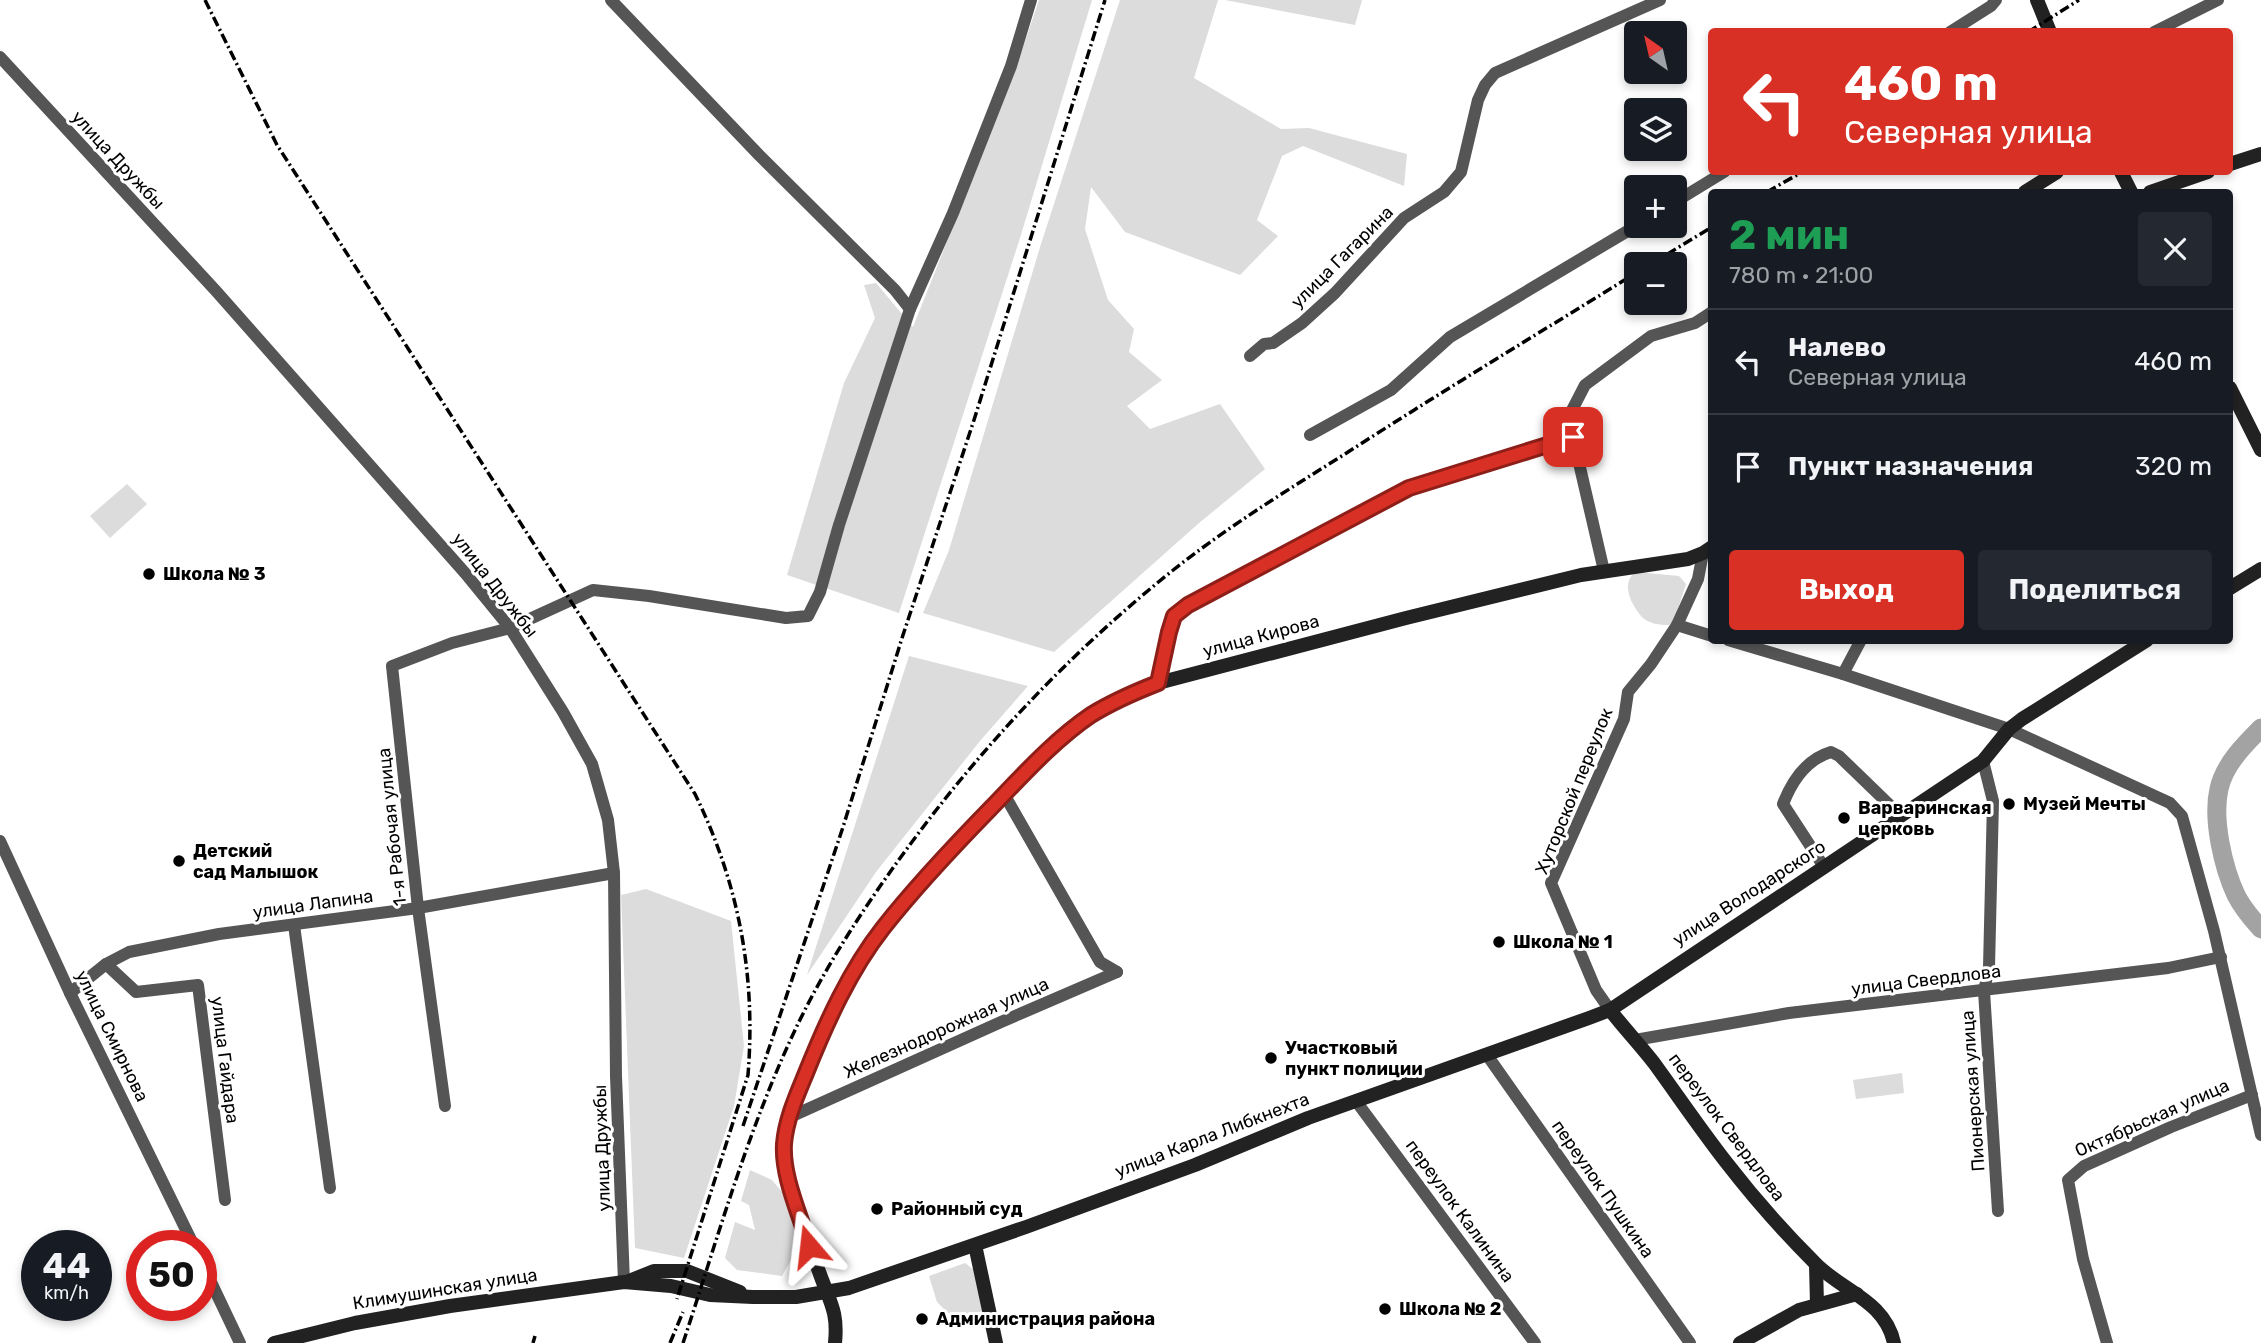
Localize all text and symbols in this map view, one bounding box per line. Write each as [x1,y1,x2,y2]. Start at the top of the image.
north arrow [1624,21,1687,84]
map controls [1624,21,1687,315]
text: 460 m [1844,54,1998,112]
icon: left [1729,56,1820,147]
button: layers [1624,98,1687,161]
street label: улица Дружбы [67,106,169,214]
text: Северная улица [1844,113,2093,151]
button: + [1624,175,1687,238]
street label: улица Гагарина [1286,201,1398,313]
text: 2 мин [1729,210,1849,260]
button: close [2138,212,2212,286]
button: − [1624,252,1687,315]
text: 780 m · 21:00 [1729,261,1873,289]
text: Налево [1788,332,1886,363]
icon: left [1729,343,1767,381]
text: 460 m [2134,346,2212,377]
text: Северная улица [1788,363,1967,391]
pin [1543,407,1603,467]
icon: arrive [1554,418,1592,456]
icon: arrive [1729,448,1767,486]
text: Пункт назначения [1788,451,2033,482]
text: 320 m [2135,451,2212,482]
street label: улица Дружбы [447,528,543,642]
button: Выход [1729,550,1964,630]
button: Поделиться [1978,550,2212,630]
place label: Школа № 3 [163,563,266,585]
marker: Школа № 3 [141,566,157,582]
street label: улица Кирова [1200,610,1322,662]
street label: Хуторской переулок [1531,704,1618,877]
street label: 1-я Рабочая улица [373,747,411,907]
place label: Музей Мечты [2023,793,2146,815]
marker: Музей Мечты [2001,796,2017,812]
place label: Варваринская церковь [1858,797,1992,840]
marker: Варваринская церковь [1836,810,1852,826]
street label: улица Володарского [1668,835,1830,951]
place label: Детский сад Малышок [193,840,318,883]
marker: Детский сад Малышок [171,853,187,869]
street label: улица Лапина [251,885,375,923]
place label: Школа № 1 [1513,931,1613,953]
marker: Школа № 1 [1491,934,1507,950]
street label: улица Свердлова [1850,960,2002,1000]
street label: улица Смирнова [71,967,153,1105]
street label: Железнодорожная улица [840,973,1052,1083]
street label: улица Гайдара [206,995,244,1125]
street label: Пионерская улица [1956,1010,1990,1172]
place label: Участковый пункт полиции [1285,1037,1423,1080]
street label: переулок Свердлова [1664,1049,1790,1205]
marker: Участковый пункт полиции [1263,1050,1279,1066]
street label: Октябрьская улица [2071,1074,2233,1162]
street label: улица Дружбы [589,1084,615,1212]
street label: улица Карла Либкнехта [1112,1088,1312,1182]
street label: переулок Пушкина [1547,1116,1659,1262]
street label: переулок Калинина [1401,1135,1519,1287]
place label: Районный суд [891,1198,1023,1220]
marker: Районный суд [869,1201,885,1217]
position arrow [772,1209,846,1283]
speed limit sign: 50 [126,1230,217,1321]
text: 44 [43,1245,90,1287]
street label: Климушинская улица [351,1264,539,1314]
text: km/h [44,1282,89,1304]
place label: Школа № 2 [1399,1298,1501,1320]
marker: Школа № 2 [1377,1301,1393,1317]
place label: Администрация района [936,1308,1155,1330]
marker: Администрация района [914,1311,930,1327]

